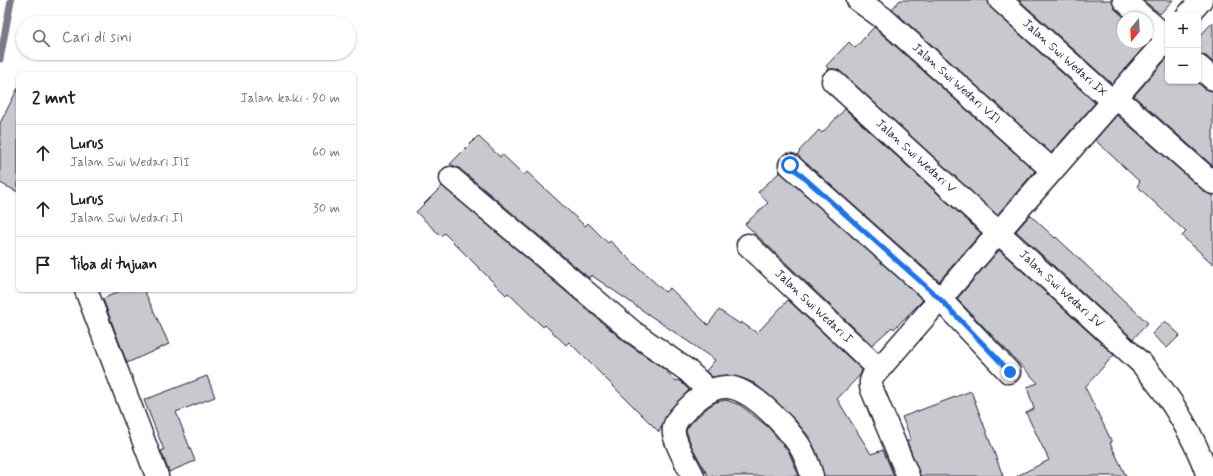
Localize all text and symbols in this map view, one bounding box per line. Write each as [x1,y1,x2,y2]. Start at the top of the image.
north arrow [1117,12,1153,48]
map controls [1165,12,1201,84]
button: + [1165,12,1201,48]
search box [16,16,356,60]
street label: Jalan Swi Wedari IX [1019,16,1111,101]
icon: search [30,27,52,49]
text: Cari di sini [62,28,132,48]
street label: Jalan Swi Wedari VII [908,40,1004,128]
button: − [1165,48,1201,84]
text: 2 mnt [32,87,76,109]
text: Jalan kaki · 90 m [240,90,340,107]
street label: Jalan Swi Wedari V [872,116,959,197]
text: Lurus [70,134,103,154]
icon: ahead [32,142,54,164]
text: 60 m [312,144,340,161]
text: Jalan Swi Wedari III [70,154,190,171]
route start [781,156,799,174]
text: Lurus [70,190,103,210]
icon: ahead [32,198,54,220]
text: 30 m [313,200,340,217]
text: Jalan Swi Wedari II [70,210,183,227]
street label: Jalan Swi Wedari IV [1015,247,1107,332]
icon: arrive [32,254,54,276]
text: Tiba di tujuan [70,255,157,275]
street label: Jalan Swi Wedari I [771,266,856,347]
route end [1001,363,1019,381]

